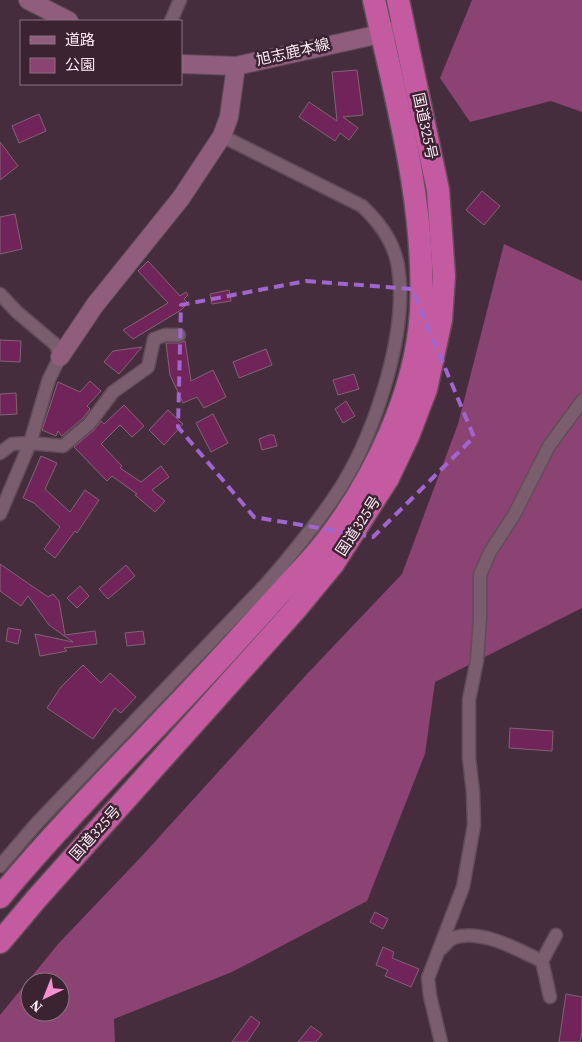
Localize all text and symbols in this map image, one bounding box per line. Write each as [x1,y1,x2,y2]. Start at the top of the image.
legend [20,20,182,85]
text: 道路 [65,29,95,50]
street label: 旭志鹿本線 [254,33,332,70]
text: 公園 [65,54,95,75]
street label: 国道325号 [408,91,443,161]
street label: 国道325号 [330,492,385,560]
street label: 国道325号 [64,801,125,865]
north arrow [20,972,70,1022]
text: N [26,996,47,1017]

